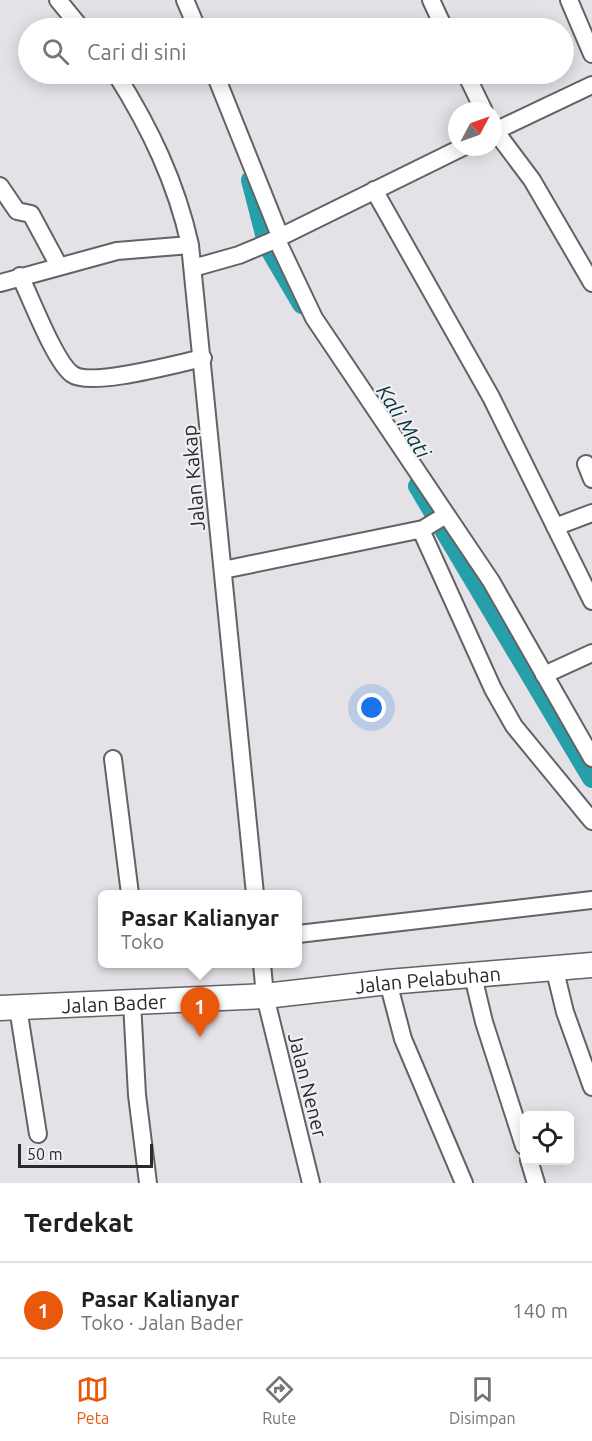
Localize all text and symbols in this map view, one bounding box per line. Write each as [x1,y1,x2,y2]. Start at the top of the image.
search box [18,18,574,84]
icon: search [39,35,72,68]
text: Cari di sini [87,39,187,64]
north arrow [448,102,502,156]
water label: Kali Mati [372,380,436,463]
street label: Jalan Kakap [177,424,209,532]
your location [357,693,386,722]
popup [98,890,302,968]
text: Pasar Kalianyar [121,905,279,930]
text: Toko [121,930,164,953]
street label: Jalan Pelabuhan [354,961,502,997]
pin: 1 [180,988,220,1037]
street label: Jalan Bader [61,989,167,1017]
street label: Jalan Nener [284,1030,332,1140]
map controls [520,1111,574,1165]
button: locate [520,1111,574,1165]
scale bar [18,1141,153,1168]
text: 50 m [27,1145,63,1163]
text: Terdekat [24,1208,134,1237]
text: Pasar Kalianyar [81,1286,239,1311]
text: 1 [38,1299,49,1322]
text: 140 m [512,1299,568,1322]
text: Toko · Jalan Bader [81,1311,243,1334]
tab: Peta [76,1373,109,1427]
tab: Rute [262,1373,296,1427]
tab: Disimpan [449,1373,516,1427]

